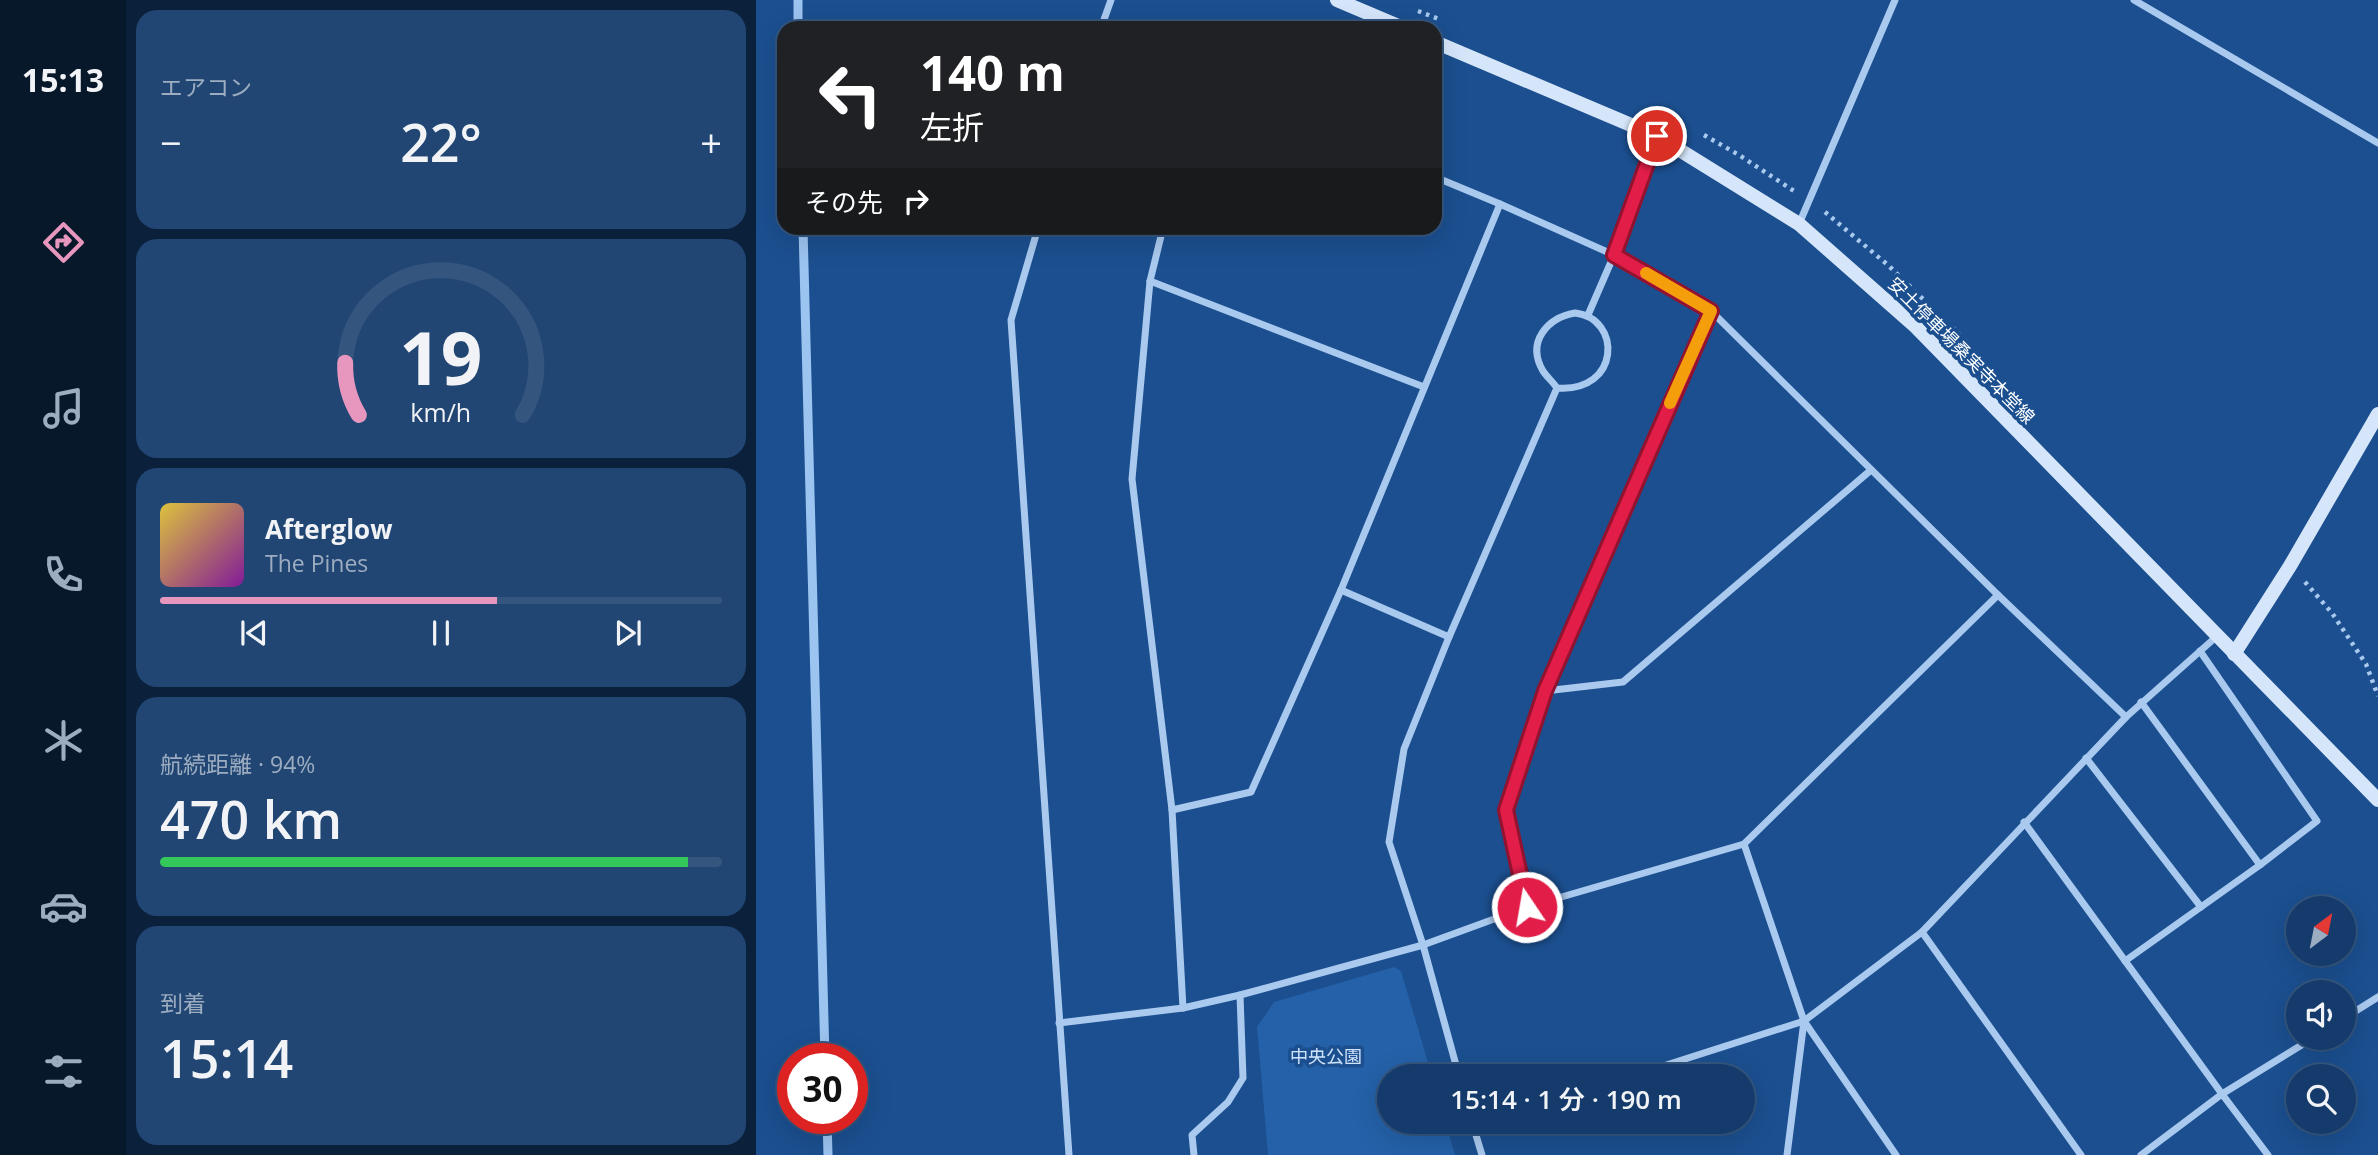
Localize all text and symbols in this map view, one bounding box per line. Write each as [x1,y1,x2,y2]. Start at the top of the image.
text: 140 m [920,39,1065,105]
icon: left [805,49,896,140]
text: 15:13 [22,58,104,101]
text: エアコン [160,71,252,103]
text: 左折 [920,105,984,148]
text: 22° [400,106,482,177]
pin [1627,106,1687,166]
text: − [160,116,182,168]
text: + [700,116,722,168]
icon: arrive [1638,117,1676,155]
icon: right [897,182,935,220]
text: その先 [805,184,883,220]
icon: directions [39,218,88,267]
street label: 安土停車場桑実寺本堂線 [1884,272,2040,428]
text: 19 [399,307,483,406]
icon: music [39,384,88,433]
text: km/h [411,394,471,428]
text: Afterglow [265,511,392,547]
text: The Pines [265,547,368,579]
icon: phone [39,550,88,599]
icon: previous [235,614,273,652]
icon: pause [422,614,460,652]
icon: next [609,614,647,652]
icon: climate [39,716,88,765]
text: 航続距離 · 94% [160,748,315,780]
text: 470 km [160,783,342,854]
position arrow [1490,870,1564,944]
icon: car [39,882,88,931]
north arrow [2286,896,2356,966]
map controls [2286,896,2356,1134]
button: sound [2286,980,2356,1050]
text: 到着 [160,987,206,1019]
text: 15:14 [160,1022,293,1093]
speed limit sign: 30 [777,1043,868,1134]
park label: 中央公園 [1290,1044,1362,1068]
icon: filters [39,1047,88,1096]
button: search [2286,1064,2356,1134]
text: 15:14 · 1 分 · 190 m [1450,1081,1682,1117]

